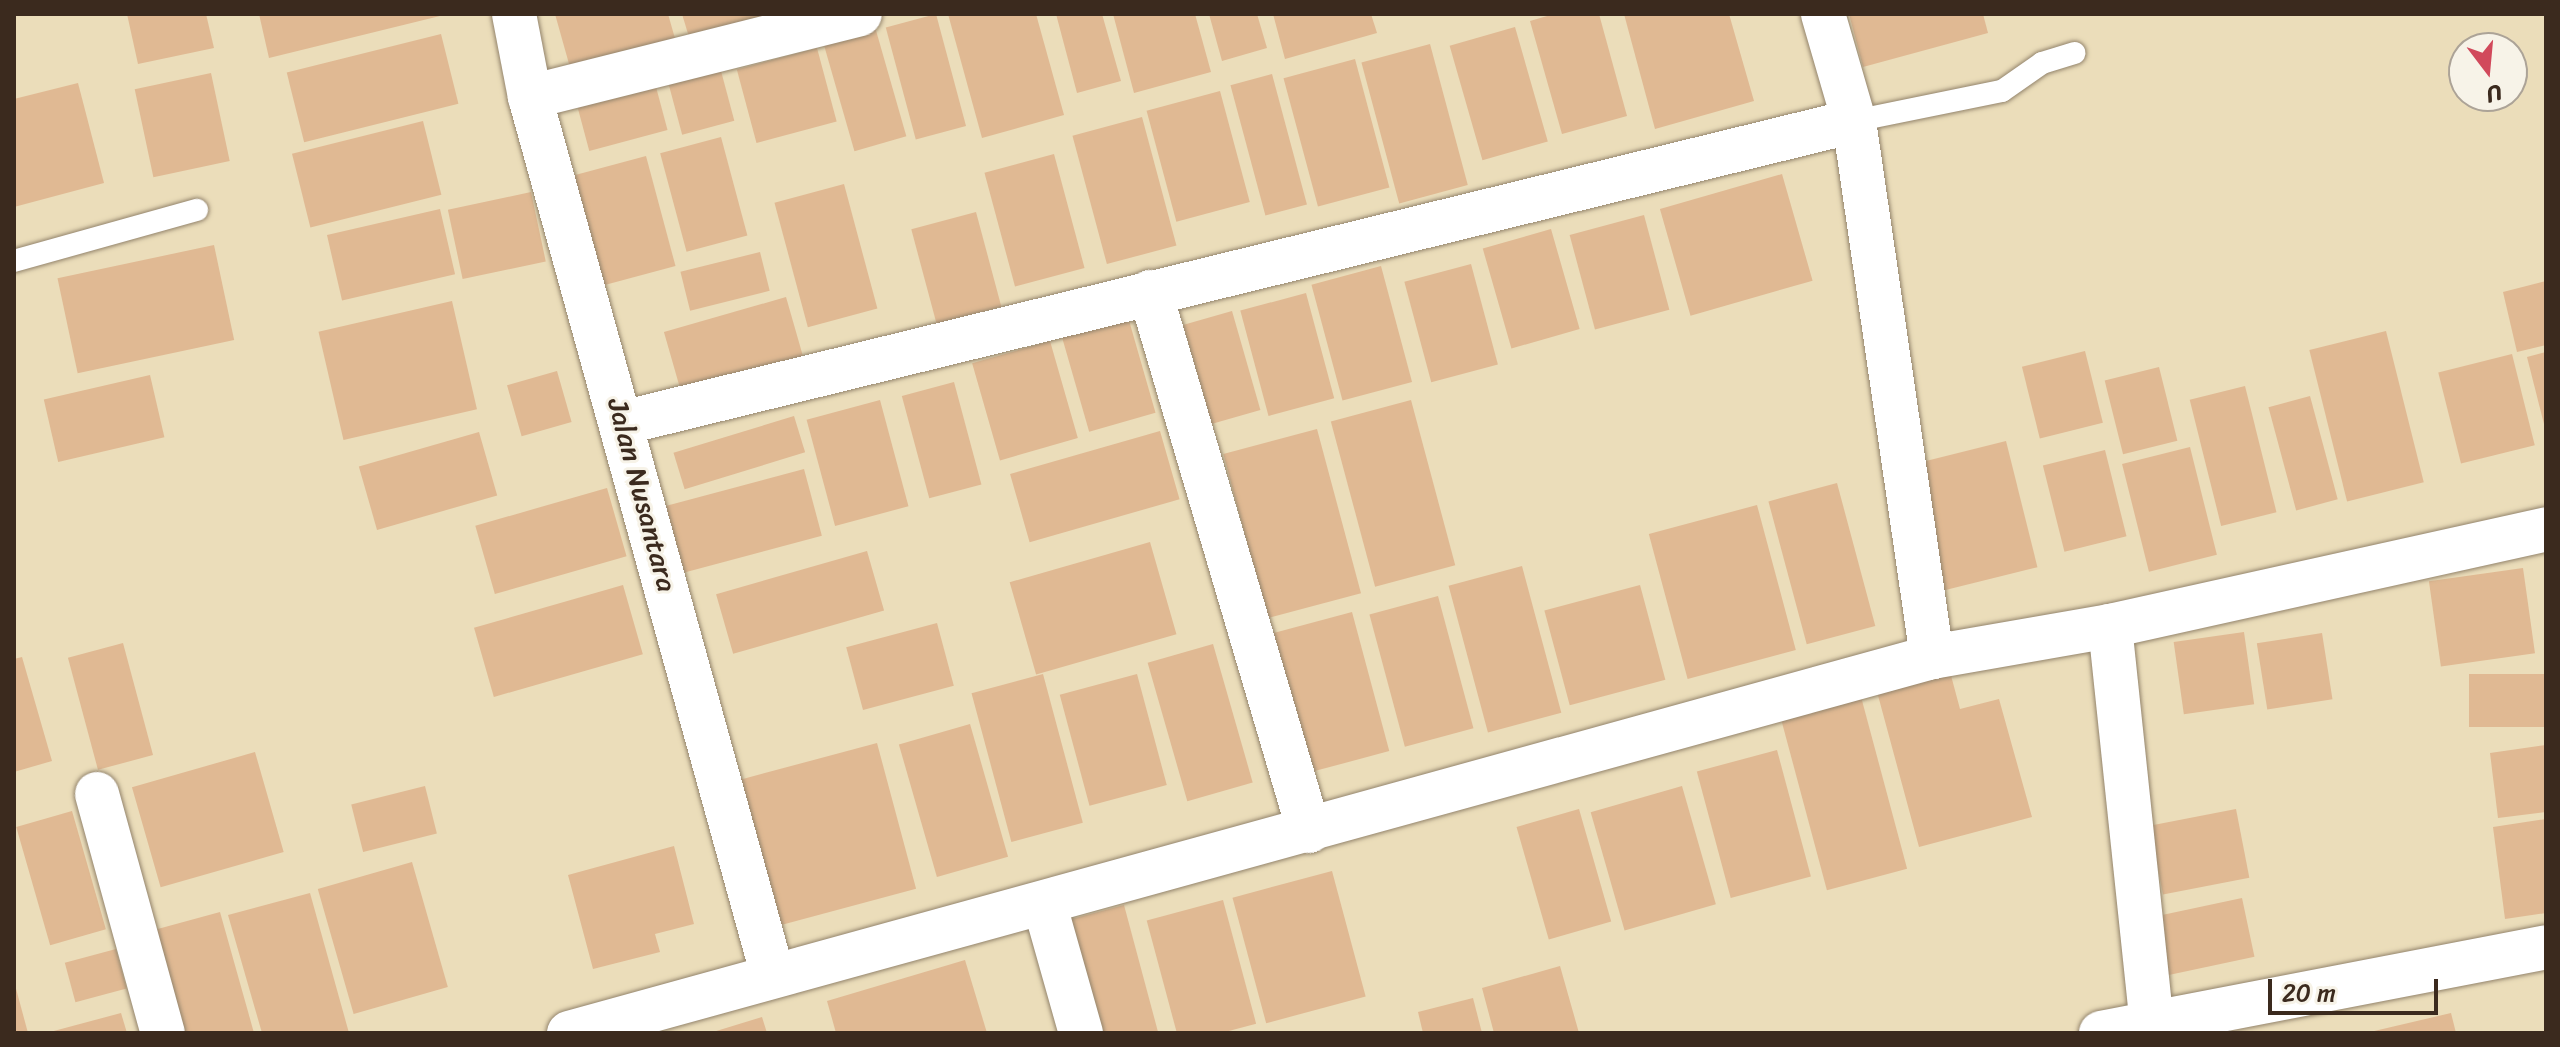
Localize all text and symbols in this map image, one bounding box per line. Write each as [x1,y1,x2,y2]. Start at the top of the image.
north arrow [2448,32,2528,112]
text: U [2482,73,2507,114]
street label: Jalan Nusantara [600,395,684,595]
scale bar [2272,963,2442,1013]
text: 20 m [2282,972,2336,1014]

